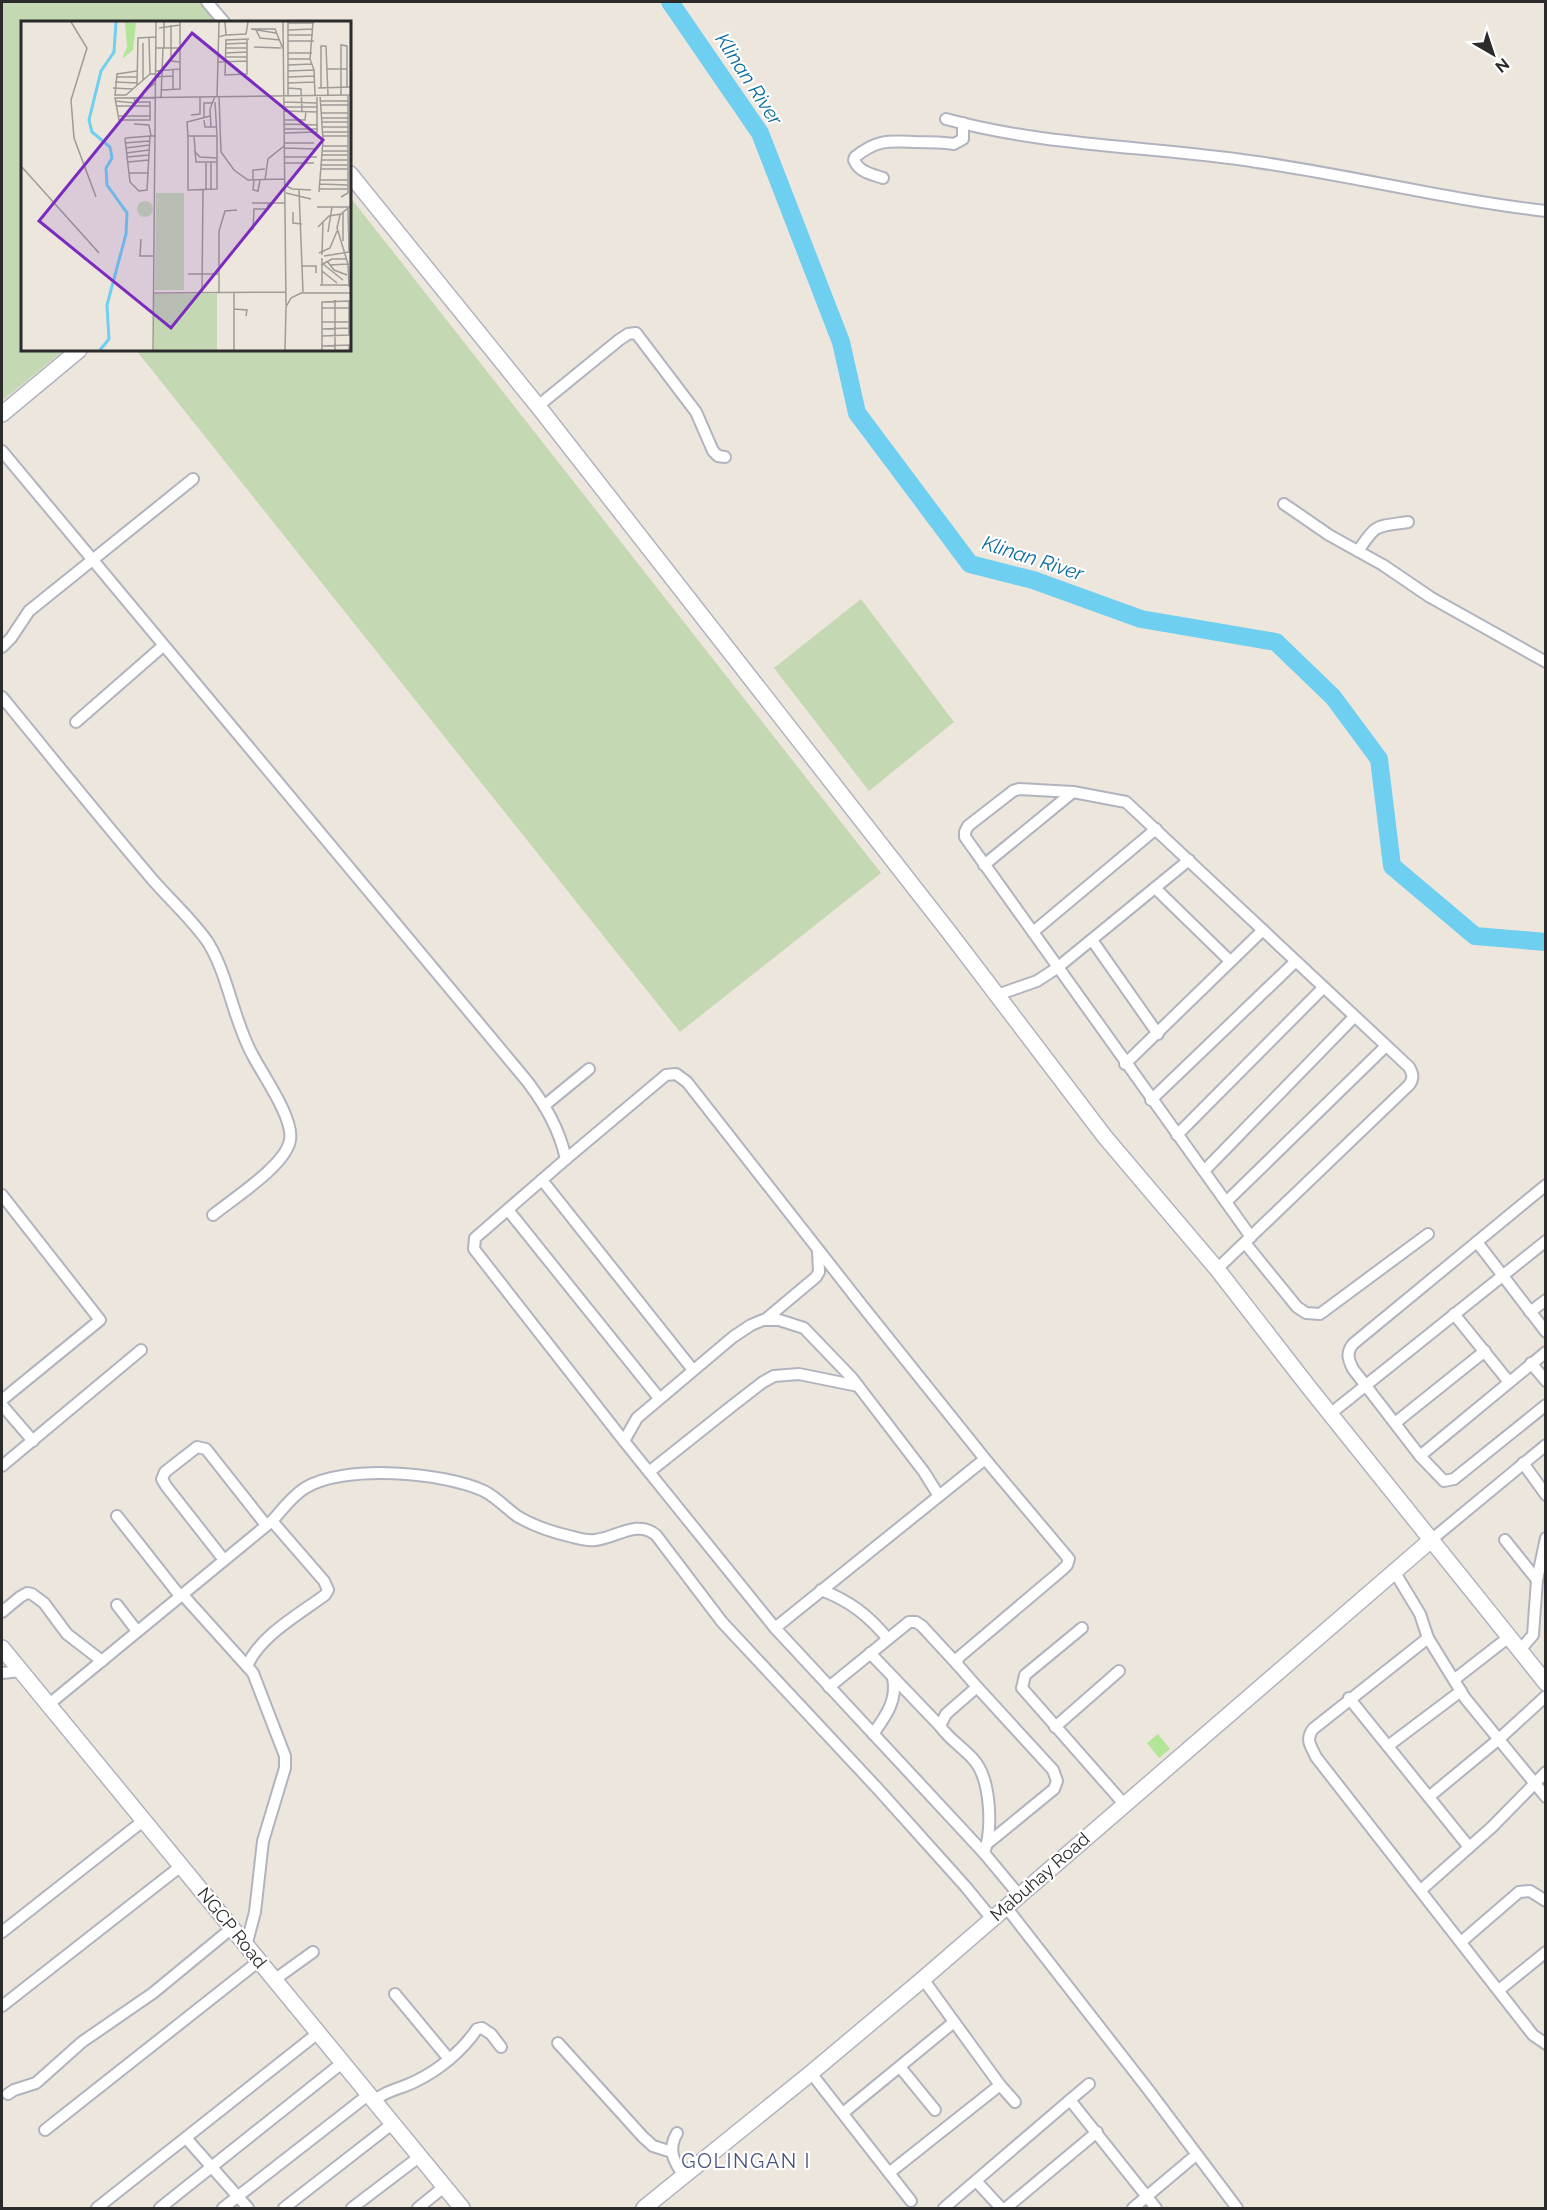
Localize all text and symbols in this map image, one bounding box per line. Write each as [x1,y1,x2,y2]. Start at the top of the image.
inset map [21,21,351,351]
north arrow [1463,24,1523,84]
water label: Klinan River [710,28,788,131]
text: N [1491,54,1513,76]
water label: Klinan River [979,530,1088,586]
street label: Mabuhay Road [986,1828,1093,1925]
street label: NGCP Road [194,1883,271,1972]
district label: GOLINGAN I [681,2149,811,2173]

